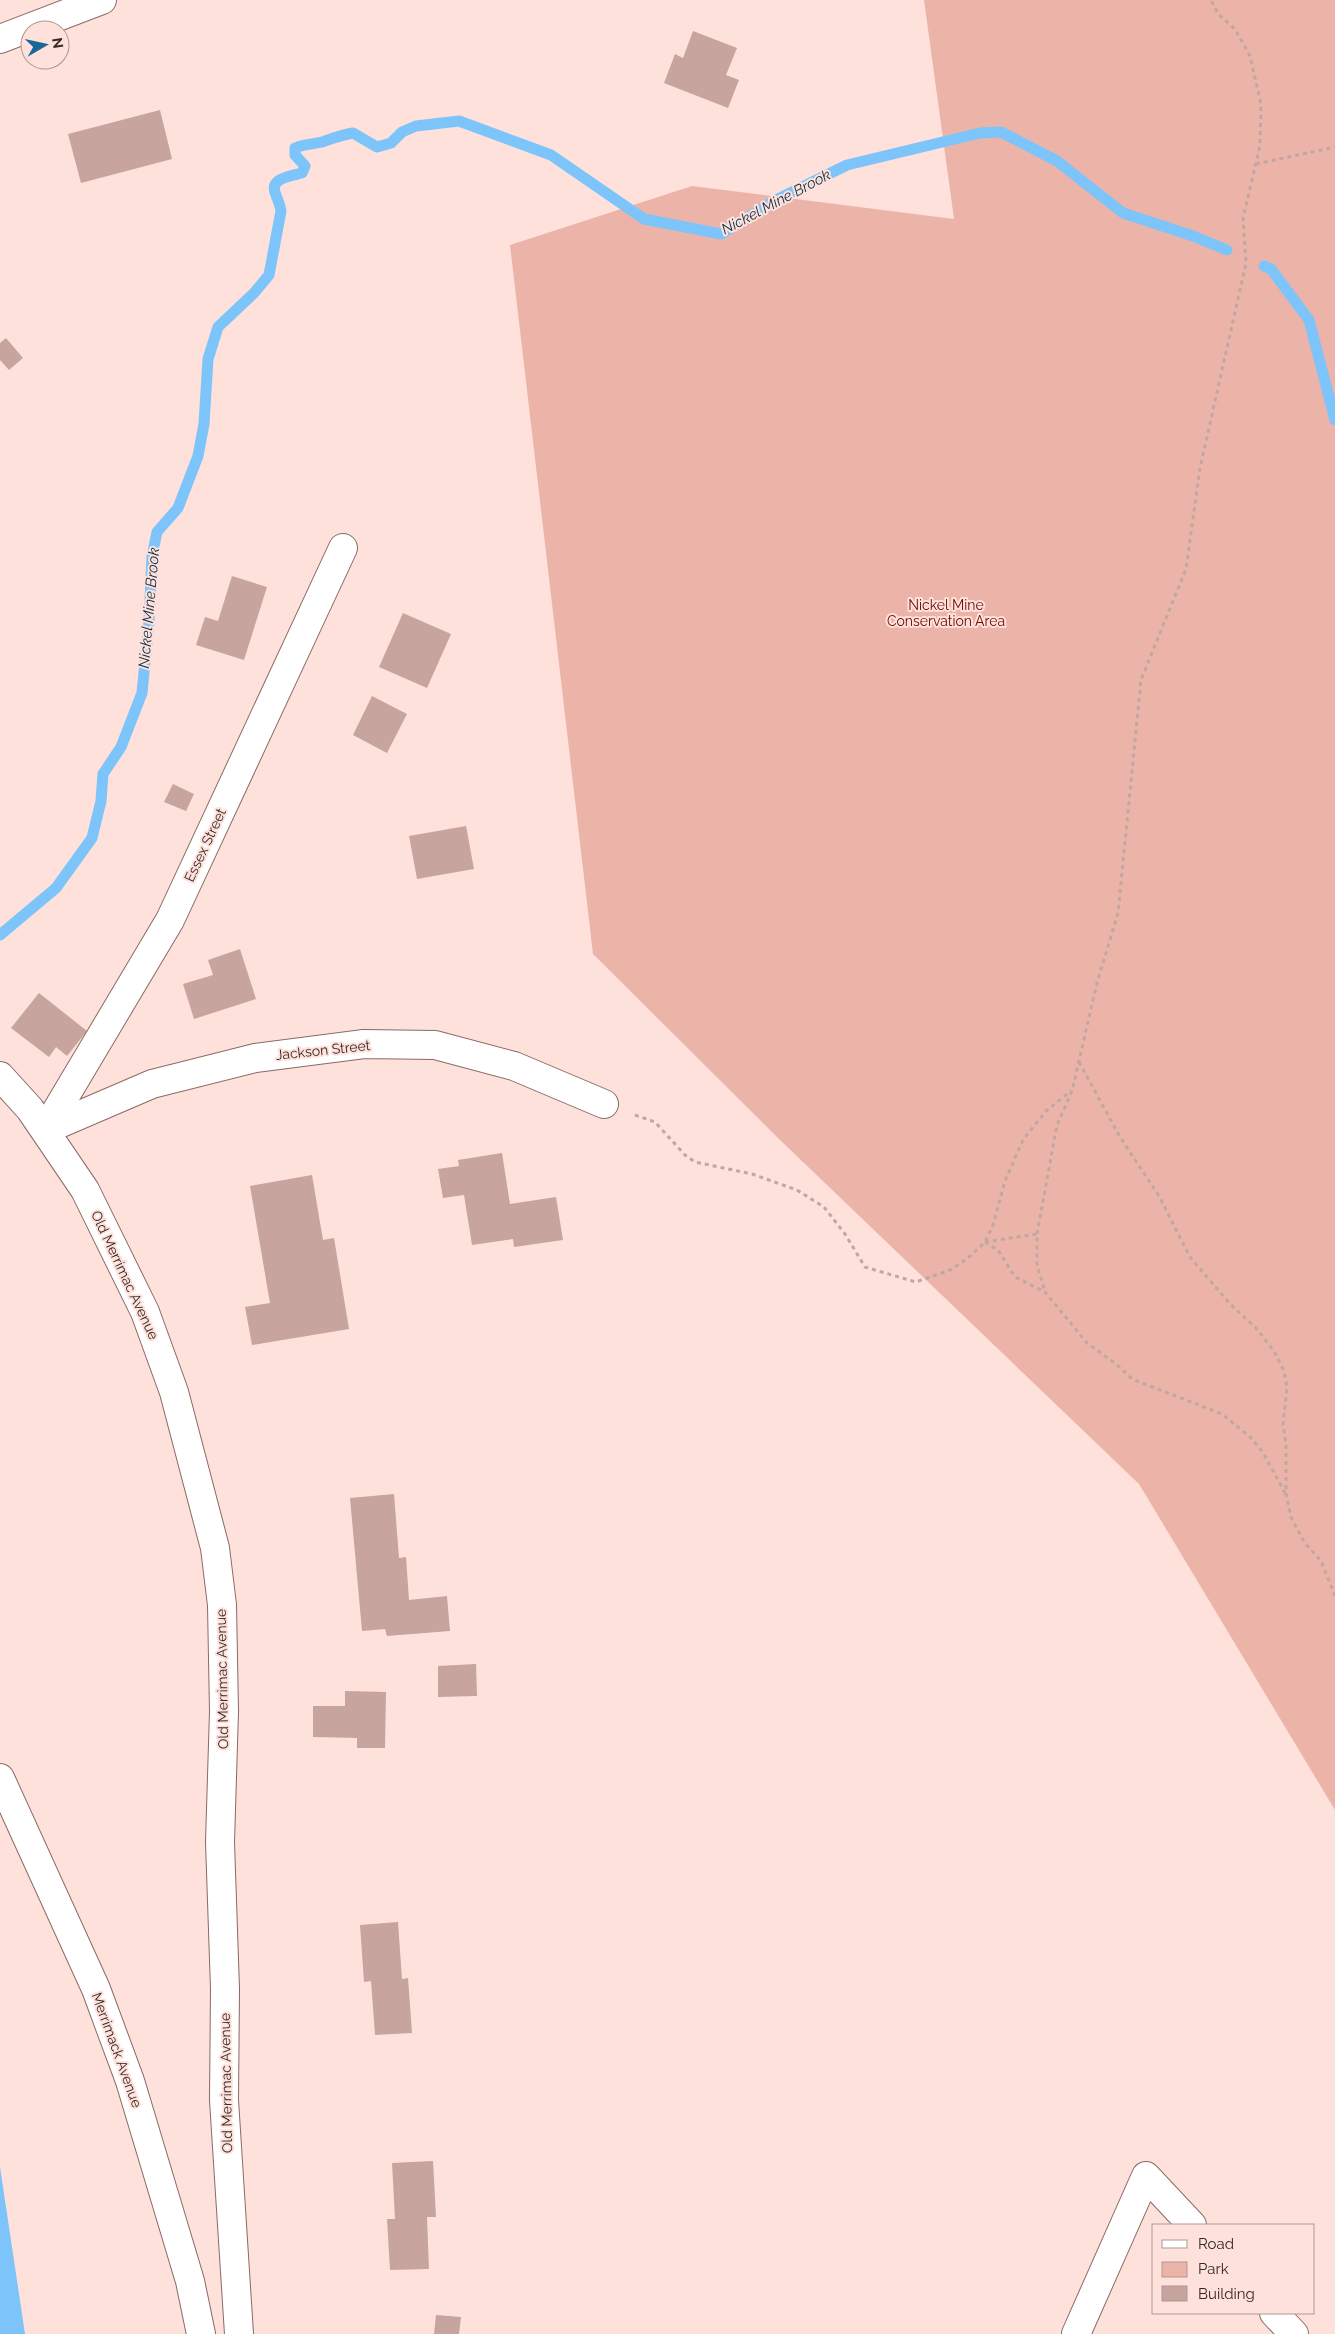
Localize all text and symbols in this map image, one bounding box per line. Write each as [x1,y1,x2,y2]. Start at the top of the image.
north arrow [20,20,70,70]
text: N [49,36,67,49]
water label: Nickel Mine Brook [718,166,834,238]
water label: Nickel Mine Brook [135,547,163,669]
park label: Nickel Mine Conservation Area [887,597,1005,629]
street label: Essex Street [181,805,229,884]
street label: Jackson Street [275,1037,371,1063]
street label: Old Merrimac Avenue [88,1208,162,1342]
street label: Old Merrimac Avenue [213,1609,231,1749]
street label: Merrimack Avenue [89,1990,145,2110]
street label: Old Merrimac Avenue [217,2013,235,2153]
legend [1152,2224,1315,2314]
text: Road [1198,2235,1234,2253]
text: Park [1198,2260,1229,2278]
text: Building [1198,2285,1255,2303]

